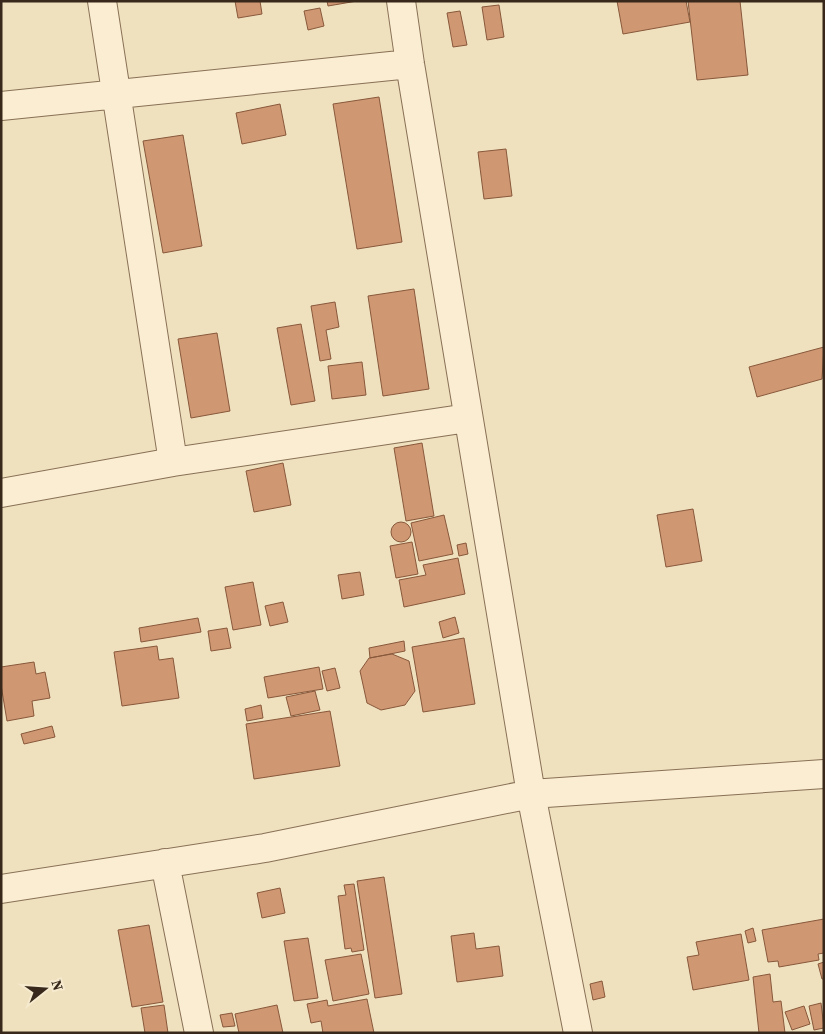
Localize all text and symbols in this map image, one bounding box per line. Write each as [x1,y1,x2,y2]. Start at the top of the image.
north arrow [20,964,70,1014]
text: N [46,977,68,993]

